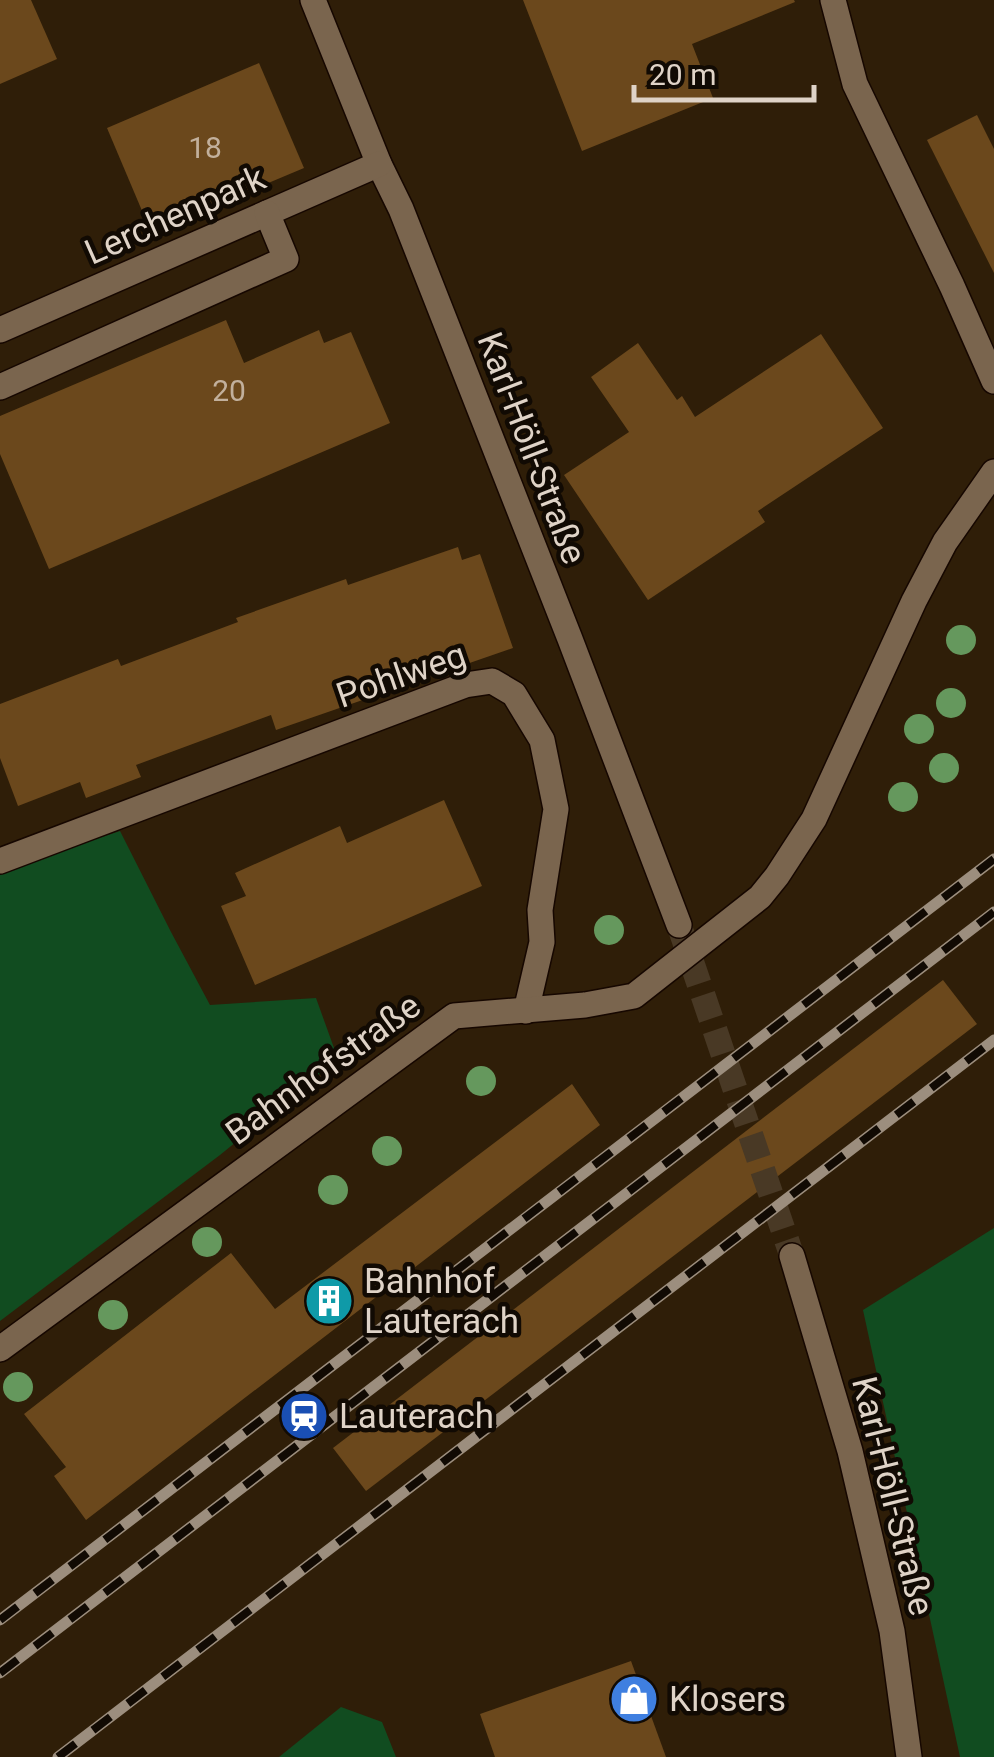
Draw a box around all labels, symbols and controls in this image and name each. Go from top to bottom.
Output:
scale bar [634,40,814,102]
text: 20 m [649,57,716,92]
house number: 18 [188,130,222,165]
street label: Lerchenpark [79,157,272,273]
street label: Karl-Höll-Straße [469,327,594,570]
house number: 20 [212,373,246,408]
street label: Pohlweg [331,634,471,717]
street label: Bahnhofstraße [218,985,428,1154]
place label: Bahnhof Lauterach [364,1261,519,1342]
building icon: Bahnhof Lauterach [303,1275,355,1327]
street label: Karl-Höll-Straße [843,1373,942,1620]
station icon: Lauterach [278,1390,330,1442]
place label: Lauterach [339,1396,494,1437]
shop icon: Klosers [608,1673,660,1725]
place label: Klosers [669,1679,786,1720]

